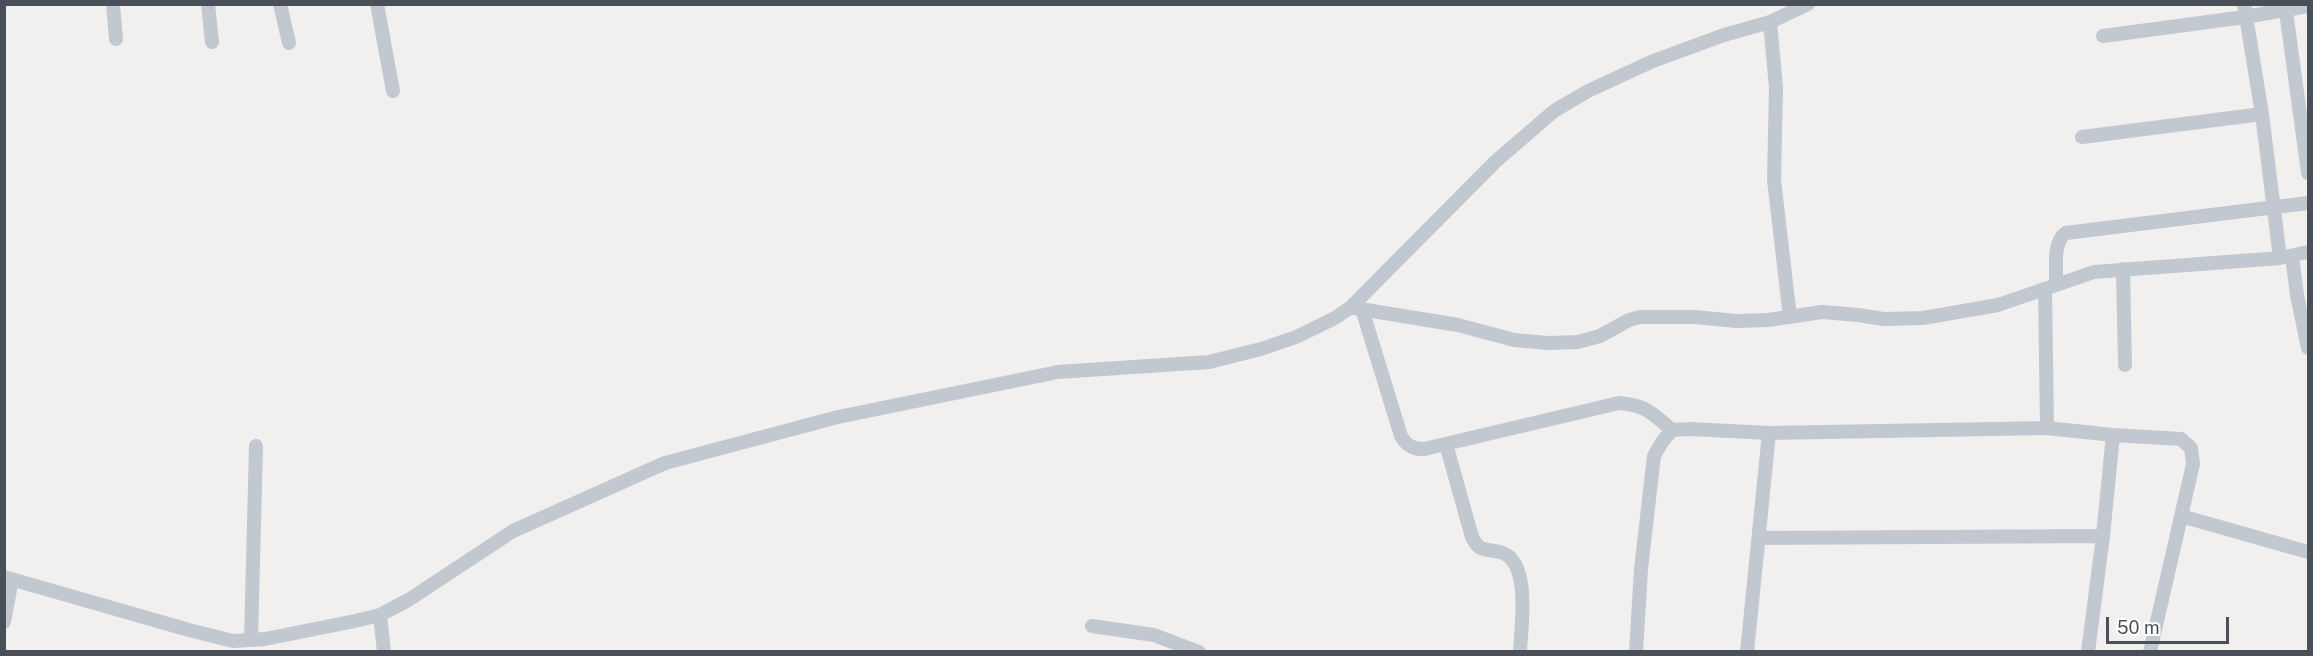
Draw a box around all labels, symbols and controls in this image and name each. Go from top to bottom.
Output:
scale bar [2109,605,2232,643]
text: 50 m [2117,617,2160,638]

